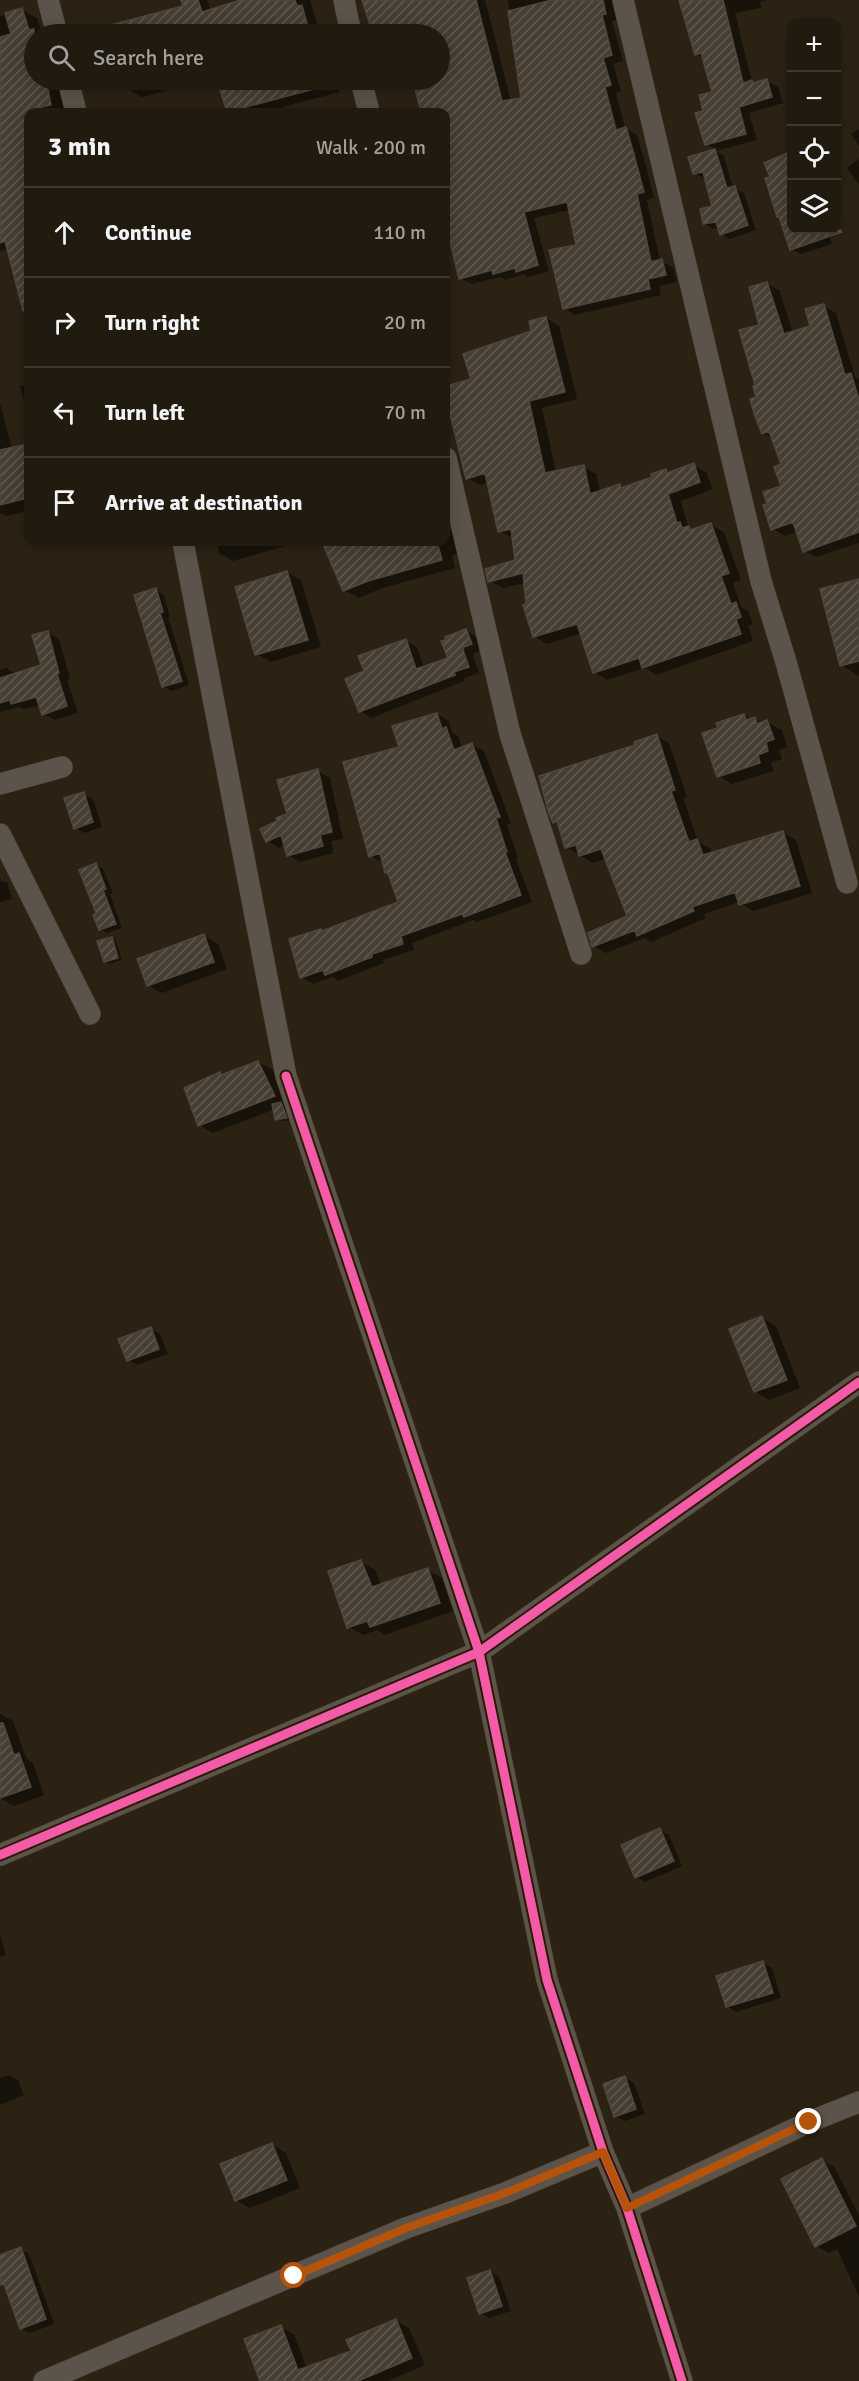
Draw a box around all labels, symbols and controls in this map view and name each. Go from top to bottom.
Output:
map controls [787,18,841,234]
button: + [787,18,841,72]
search box [24,24,450,90]
icon: search [45,41,78,74]
text: Search here [93,44,204,71]
button: − [787,72,841,126]
button: locate [787,126,841,180]
text: 3 min [48,131,111,163]
text: Walk · 200 m [316,135,426,160]
button: layers [787,180,841,234]
icon: ahead [48,216,81,249]
text: Continue [105,219,192,246]
text: 110 m [373,220,426,245]
icon: right [48,306,81,339]
text: Turn right [105,309,200,336]
text: 20 m [384,310,426,335]
icon: left [48,396,81,429]
text: Turn left [105,399,185,426]
text: 70 m [384,400,426,425]
icon: arrive [48,486,81,519]
text: Arrive at destination [105,489,302,516]
route end [795,2108,821,2134]
route start [280,2262,306,2288]

